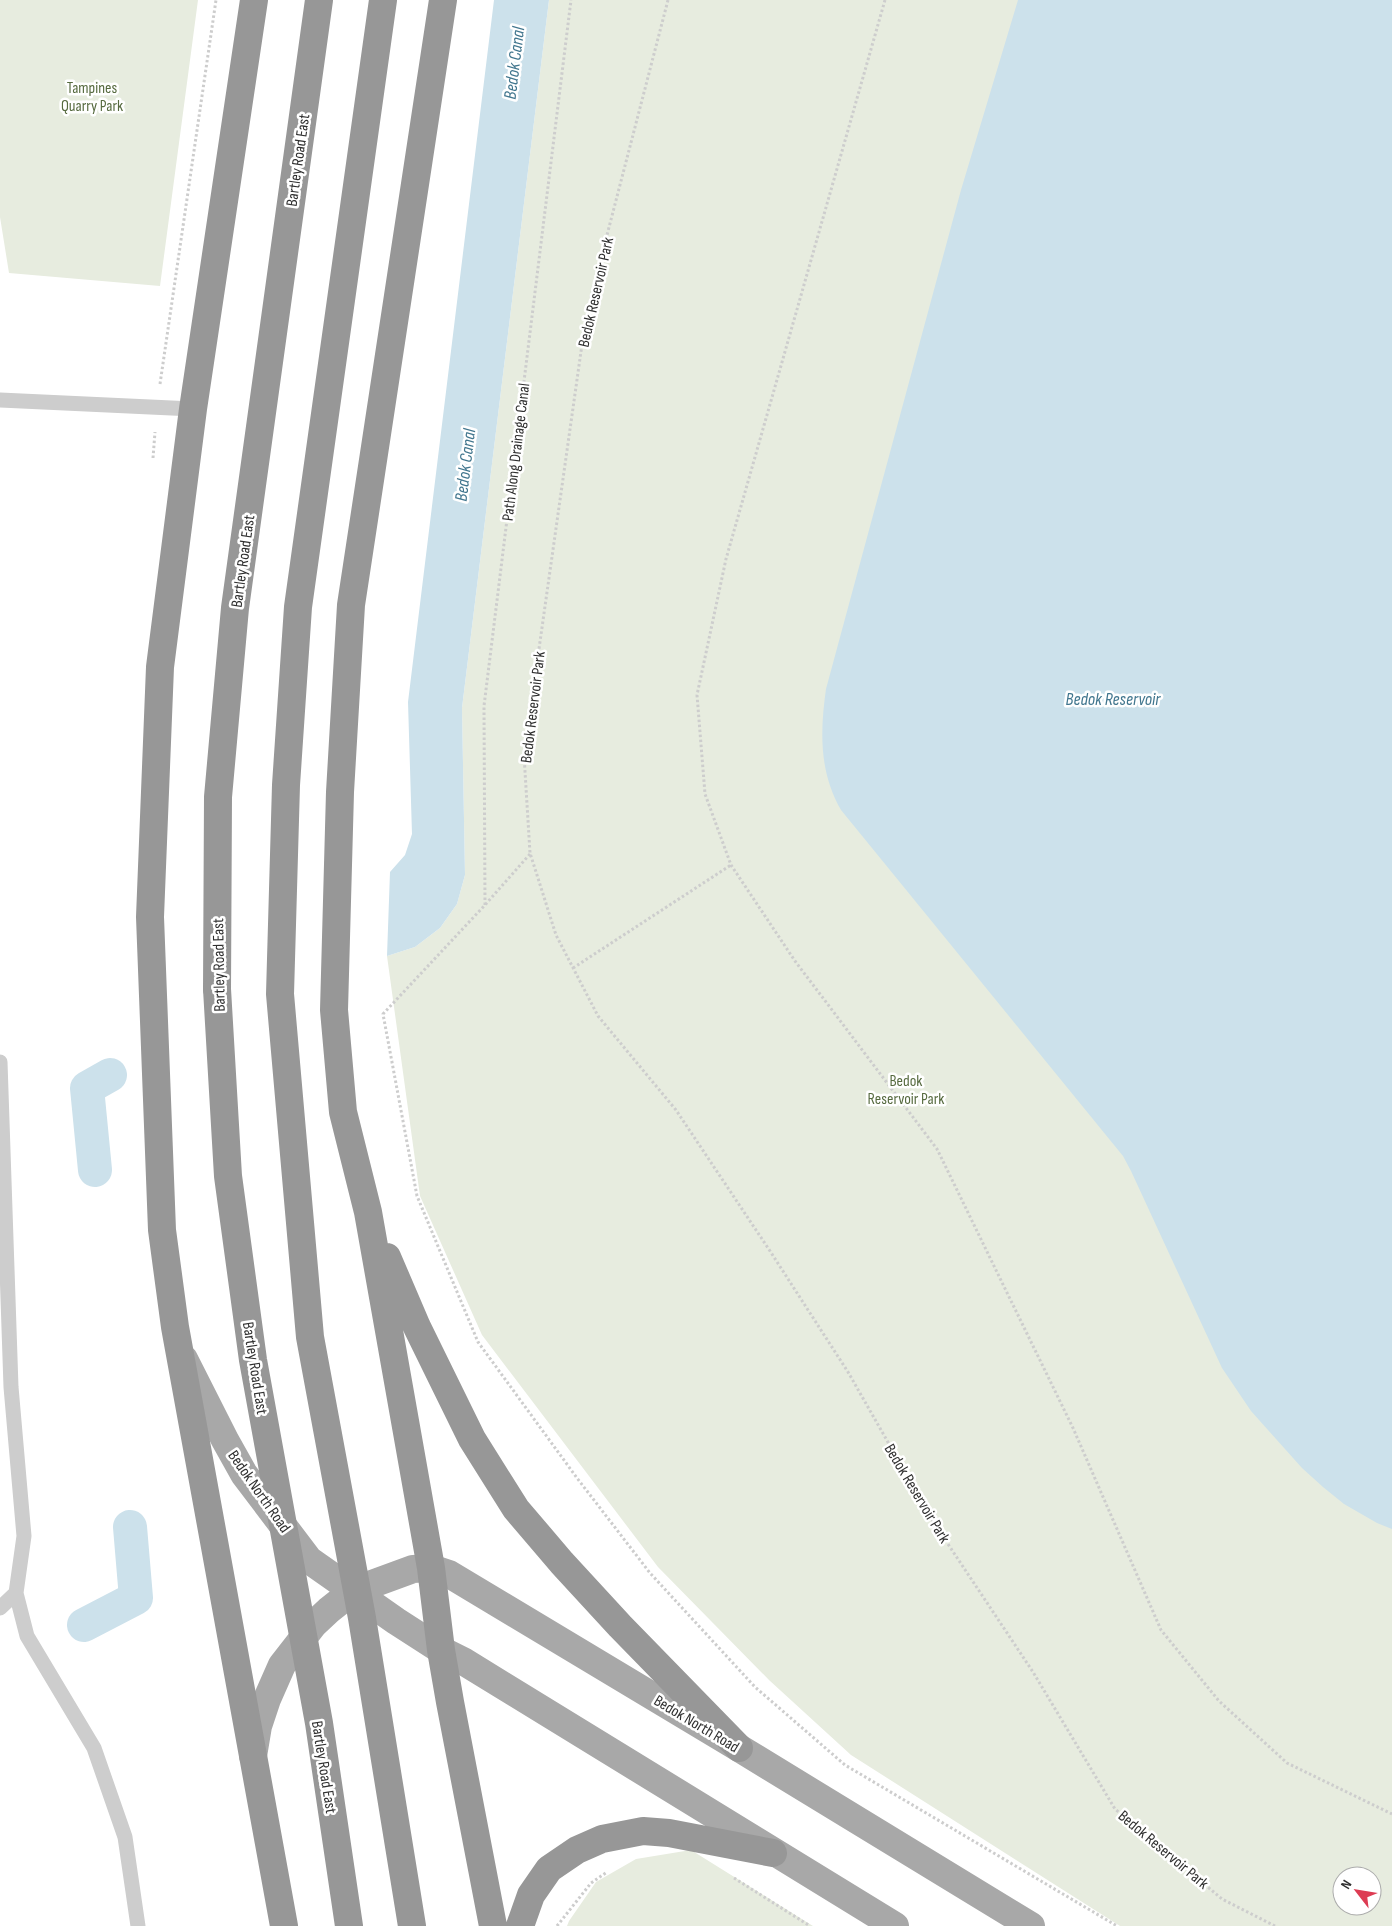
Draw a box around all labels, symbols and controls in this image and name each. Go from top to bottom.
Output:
water label: Bedok Canal [500,25,529,101]
park label: Tampines Quarry Park [61,79,123,116]
street label: Bartley Road East [283,113,314,208]
street label: Bedok Reservoir Park [575,235,618,349]
street label: Path Along Drainage Canal [499,382,534,522]
water label: Bedok Canal [451,427,480,503]
street label: Bartley Road East [228,514,259,609]
street label: Bedok Reservoir Park [517,650,550,764]
water label: Bedok Reservoir [1066,689,1161,710]
street label: Bartley Road East [209,918,230,1012]
park label: Bedok Reservoir Park [868,1072,944,1109]
street label: Bartley Road East [238,1321,271,1416]
street label: Bedok Reservoir Park [880,1441,954,1547]
street label: Bedok North Road [223,1447,294,1537]
street label: Bedok North Road [650,1691,742,1757]
street label: Bartley Road East [307,1720,340,1815]
street label: Bedok Reservoir Park [1114,1807,1212,1894]
north arrow [1332,1866,1382,1916]
text: N [1337,1877,1355,1892]

